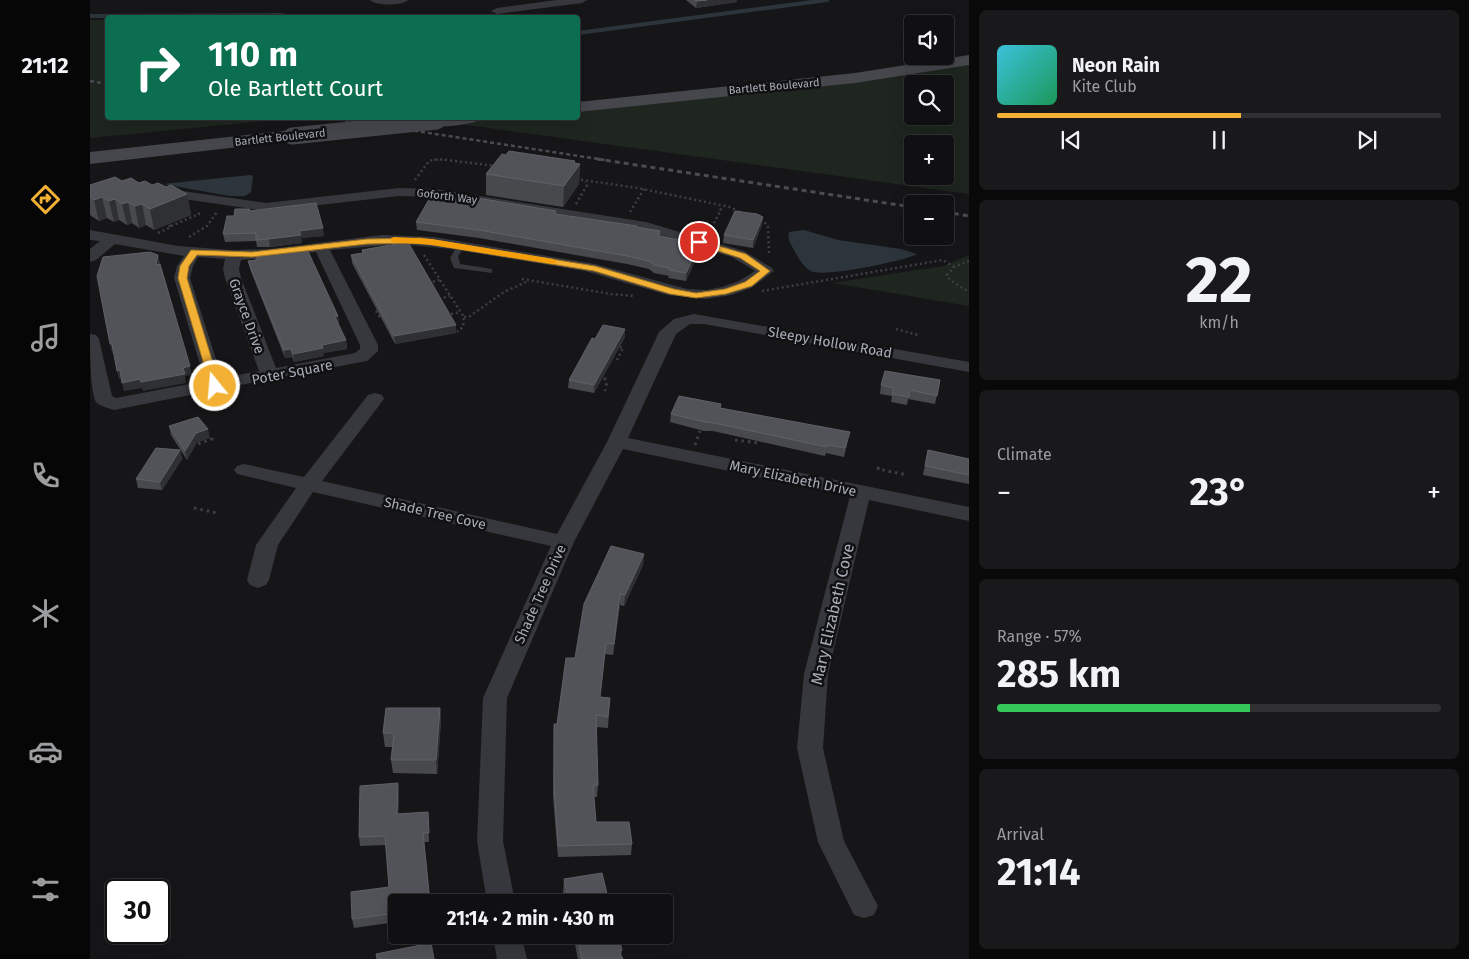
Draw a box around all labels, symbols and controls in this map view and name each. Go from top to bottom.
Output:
map controls [904,15,954,245]
button: sound [904,15,954,65]
text: 110 m [208,33,298,75]
icon: right [125,35,190,100]
text: 21:12 [21,52,69,79]
text: Neon Rain [1072,54,1160,77]
text: Ole Bartlett Court [208,75,383,102]
button: search [904,75,954,125]
street label: Bartlett Boulevard [728,76,820,97]
text: Kite Club [1072,77,1137,96]
street label: Bartlett Boulevard [234,126,326,149]
icon: previous [1057,126,1085,154]
icon: pause [1205,126,1233,154]
icon: next [1353,126,1381,154]
button: + [904,135,954,185]
icon: directions [28,182,63,217]
street label: Goforth Way [416,186,479,207]
button: − [904,195,954,245]
pin [678,221,720,263]
icon: arrive [685,228,713,256]
text: 22 [1185,241,1253,319]
street label: Grayce Drive [225,276,268,356]
text: km/h [1199,313,1239,332]
icon: music [28,320,63,355]
street label: Sleepy Hollow Road [766,323,893,362]
street label: Poter Square [250,356,334,389]
position arrow [188,359,240,411]
text: Climate [997,445,1052,464]
street label: Mary Elizabeth Drive [728,457,858,500]
icon: phone [28,458,63,493]
text: 23° [1190,469,1249,515]
text: − [997,476,1011,509]
text: + [1427,476,1441,509]
street label: Shade Tree Cove [382,493,488,533]
street label: Shade Tree Drive [511,542,570,646]
street label: Mary Elizabeth Cove [807,542,858,687]
icon: climate [28,596,63,631]
text: Range · 57% [997,627,1082,646]
text: 285 km [997,651,1121,697]
icon: car [28,734,63,769]
text: Arrival [997,825,1044,844]
text: 21:14 [997,849,1080,895]
icon: filters [28,872,63,907]
speed limit sign: 30 [105,879,170,944]
text: 21:14 · 2 min · 430 m [447,907,614,930]

